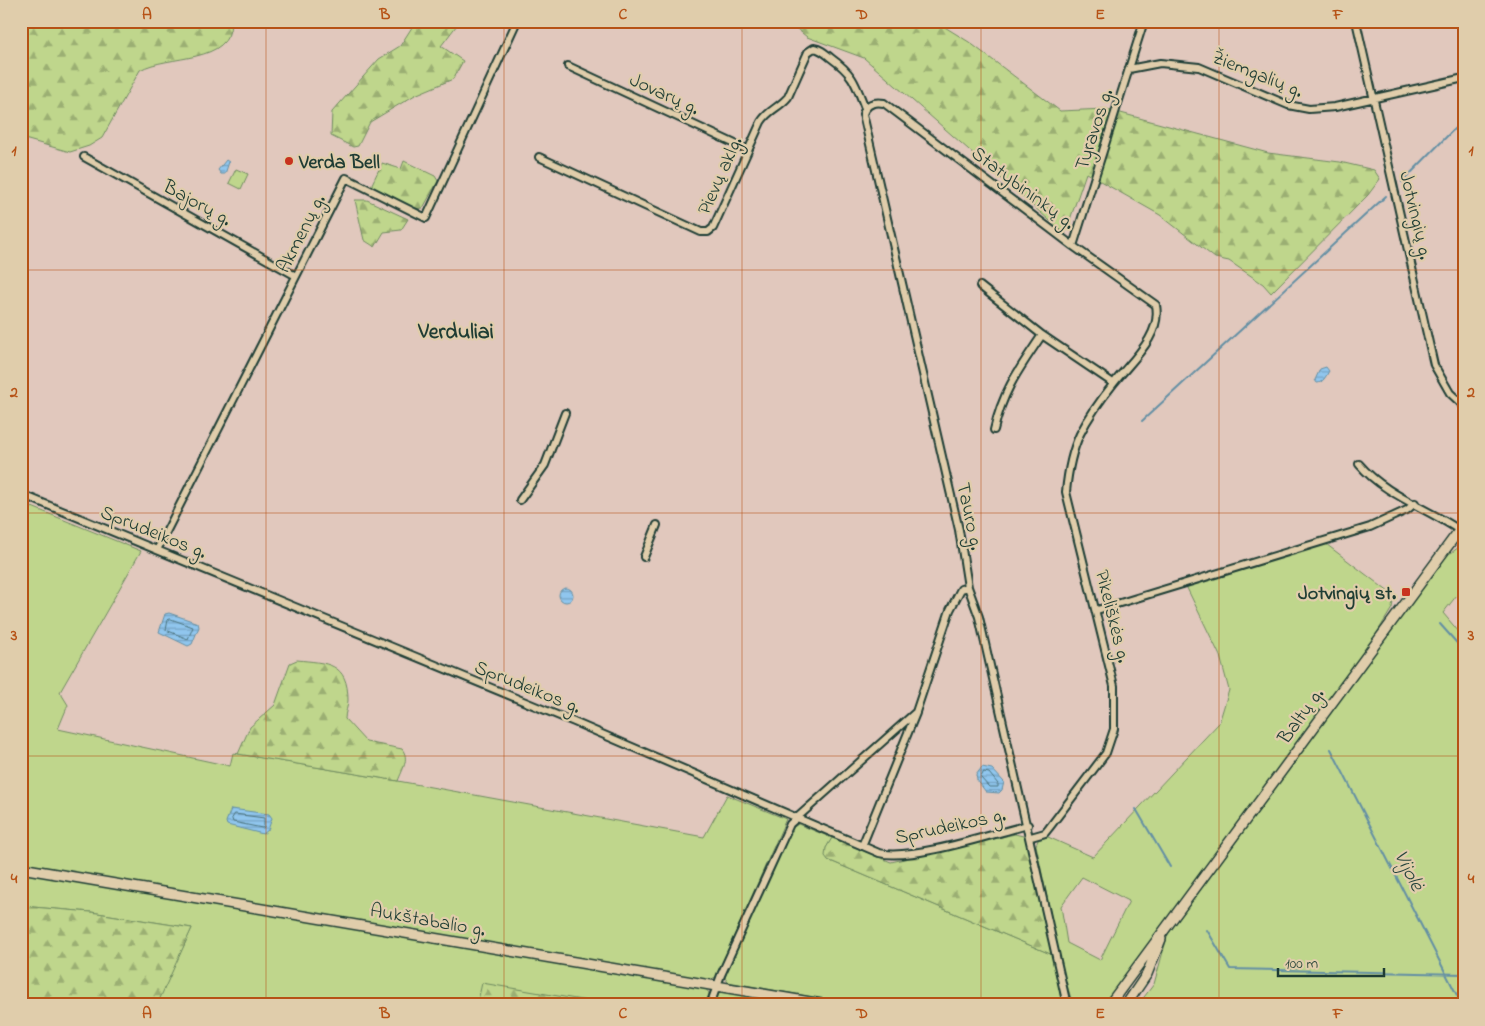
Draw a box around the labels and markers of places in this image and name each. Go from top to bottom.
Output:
place label: Verda Bell [298,149,380,178]
marker: Verda Bell [283,155,295,167]
place label: Jotvingių st. [1298,580,1396,610]
marker: Jotvingių st. [1400,586,1412,598]

